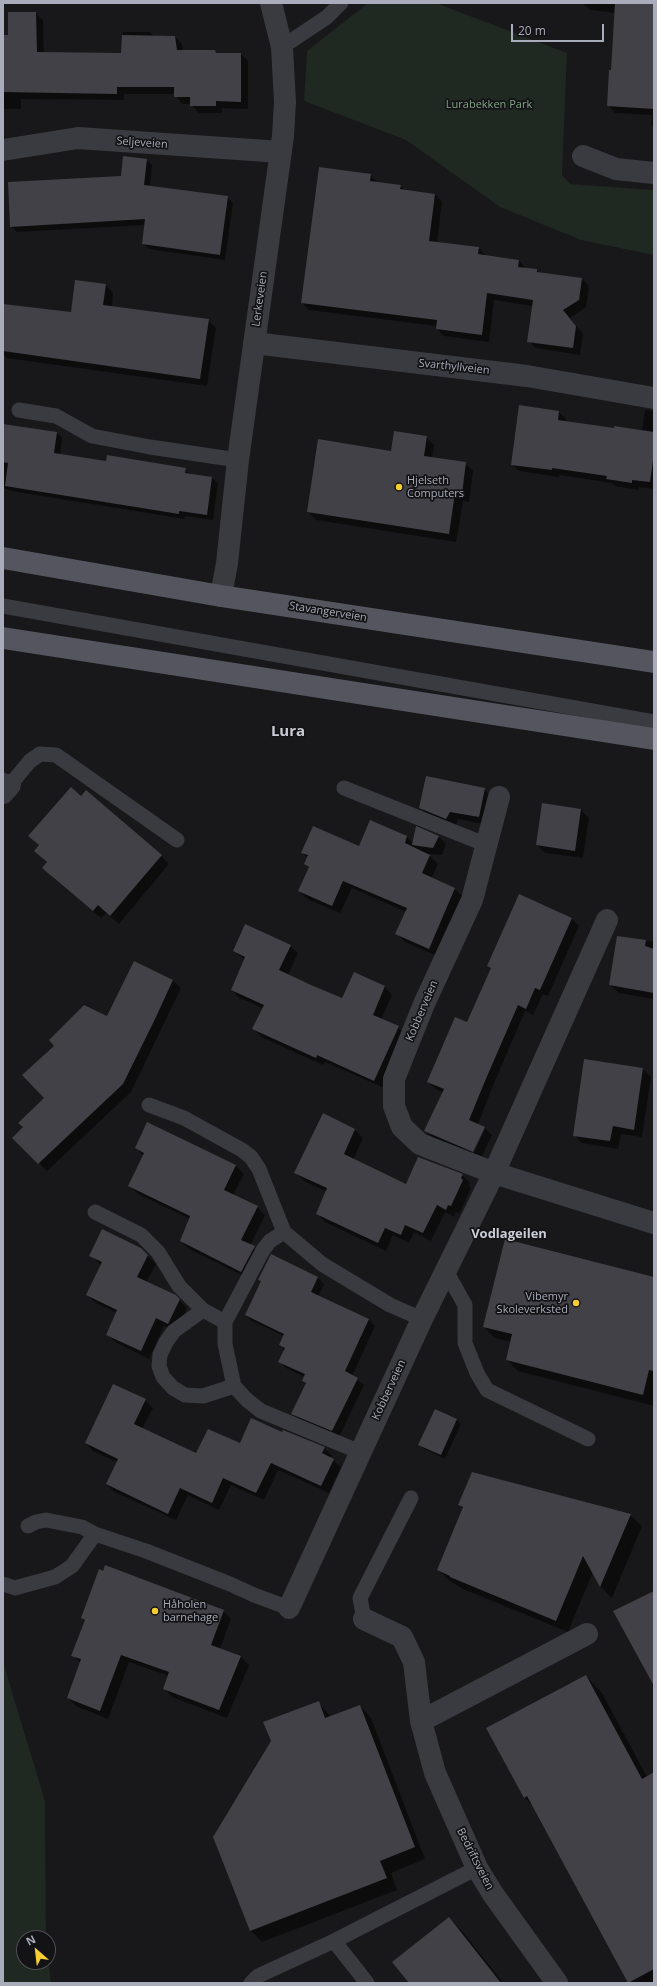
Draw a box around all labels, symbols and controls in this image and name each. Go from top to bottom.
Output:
scale bar [513,16,606,42]
text: 20 m [518,22,546,39]
park label: Lurabekken Park [446,98,532,112]
street label: Seljeveien [116,135,168,151]
street label: Lerkeveien [250,270,270,328]
street label: Svarthyllveien [418,357,490,377]
place label: Hjelseth Computers [407,474,464,500]
marker: Hjelseth Computers [394,482,404,492]
street label: Stavangerveien [288,599,368,625]
district label: Lura [271,723,305,741]
street label: Kobberveien [403,979,441,1043]
district label: Vodlageilen [471,1226,547,1242]
place label: Vibemyr Skoleverksted [497,1290,568,1316]
marker: Vibemyr Skoleverksted [571,1298,581,1308]
street label: Kobberveien [369,1358,409,1422]
place label: Håholen barnehage [163,1598,218,1624]
marker: Håholen barnehage [150,1606,160,1616]
street label: Bedriftsveien [454,1826,496,1892]
north arrow [16,1930,56,1970]
text: N [23,1931,38,1949]

